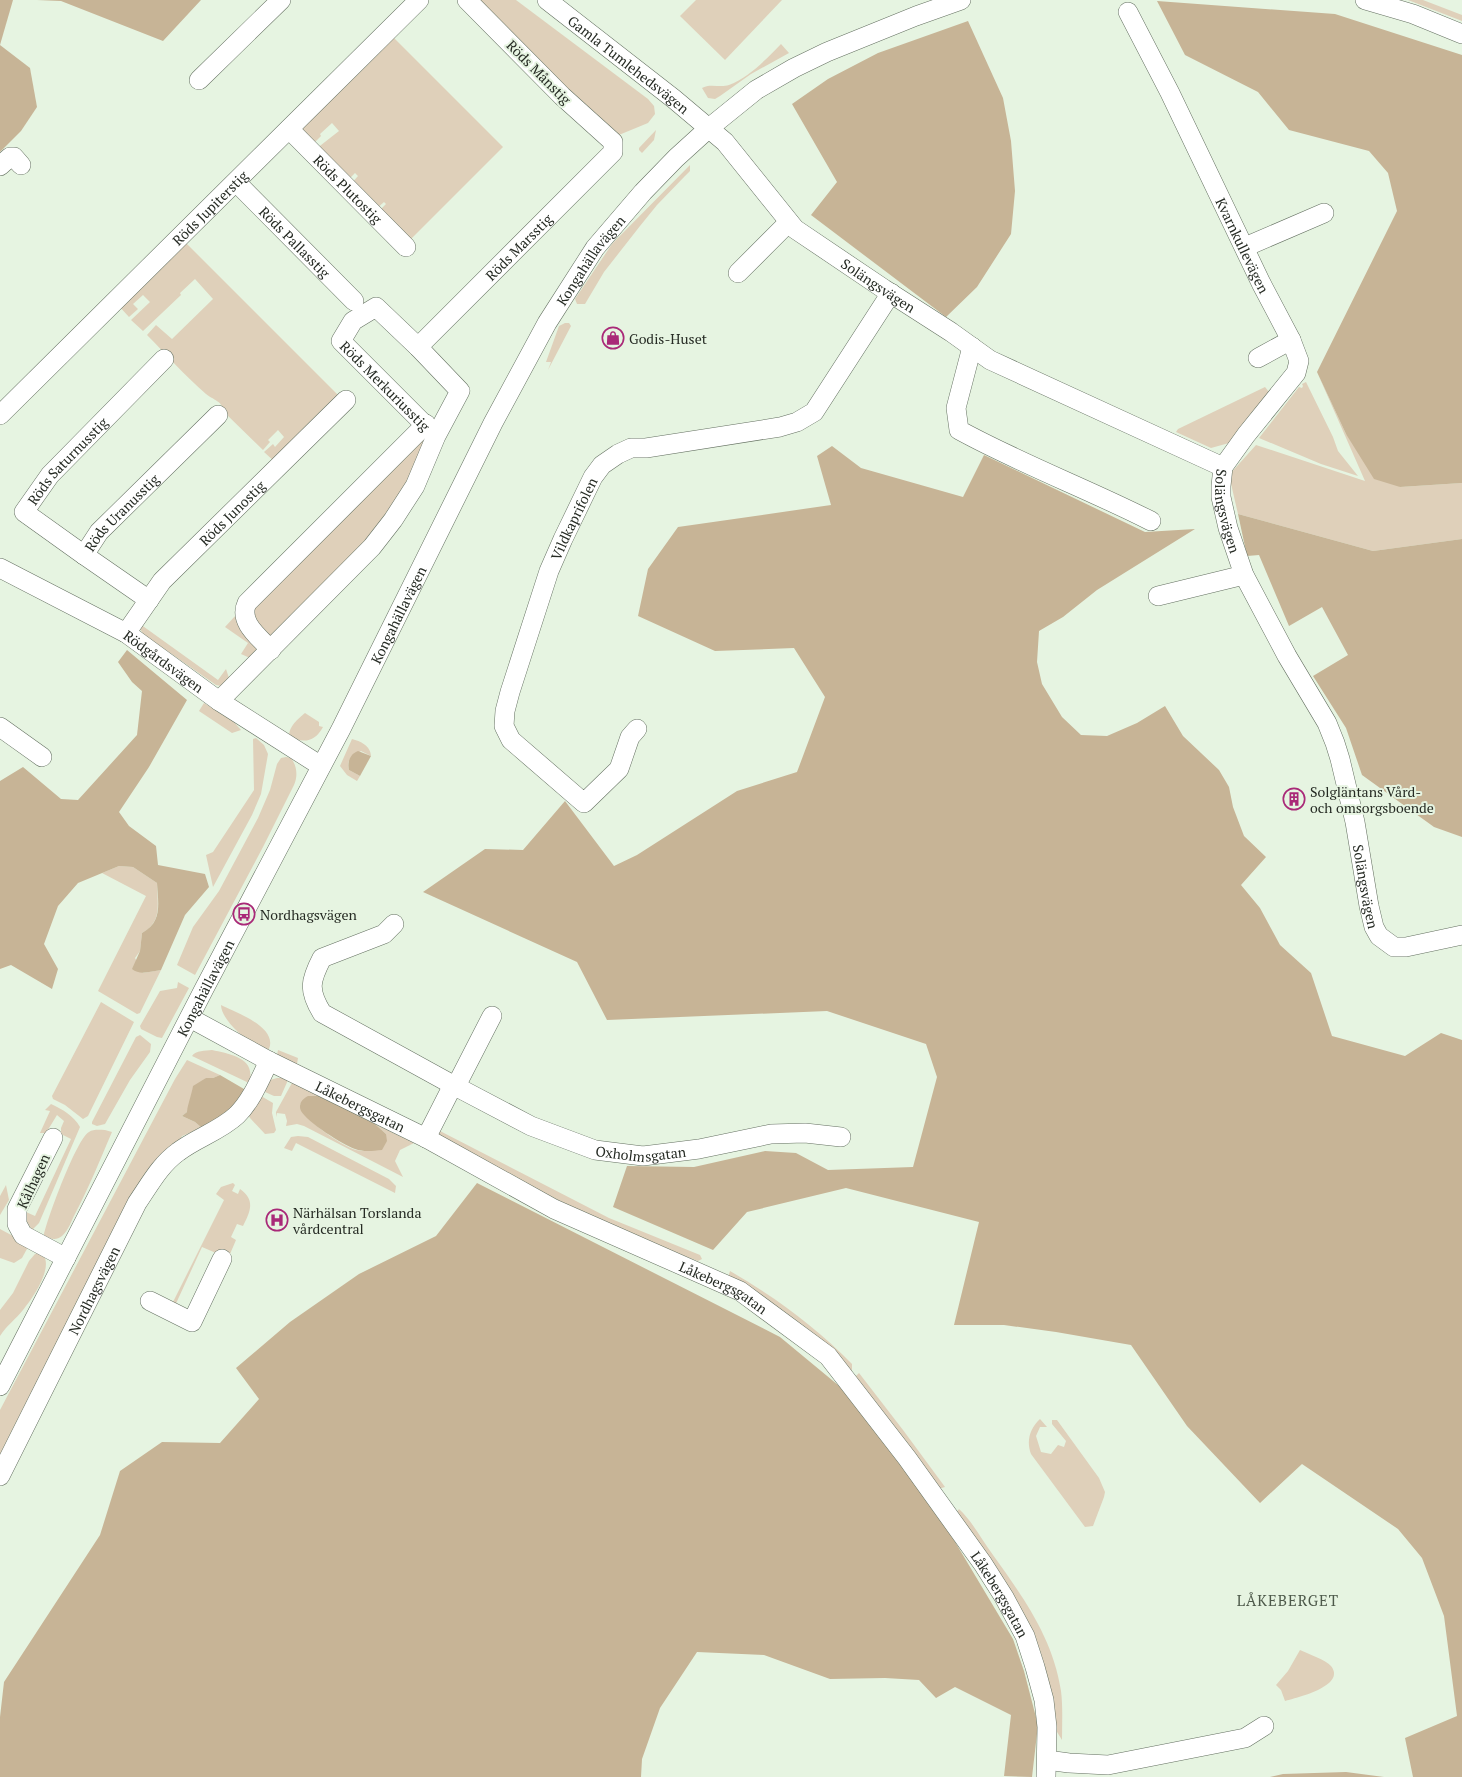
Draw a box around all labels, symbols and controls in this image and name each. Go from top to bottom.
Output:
street label: Gamla Tumlehedsvägen [564,11,694,118]
street label: Röds Månstig [503,36,576,109]
street label: Röds Plutostig [310,150,387,228]
street label: Röds Jupiterstig [168,165,252,249]
street label: Kvarnkullevägen [1212,194,1274,297]
street label: Röds Pallasstig [255,202,335,282]
street label: Röds Marsstig [481,209,556,284]
street label: Kongahällavägen [551,210,629,309]
street label: Solängsvägen [838,254,920,317]
shop icon: Godis-Huset [601,326,625,350]
place label: Godis-Huset [629,329,708,348]
street label: Röds Merkuriusstig [336,336,435,435]
street label: Röds Saturnusstig [23,412,112,508]
street label: Solängsvägen [1211,468,1245,556]
street label: Röds Uranusstig [80,469,163,555]
street label: Vildkaprifolen [546,473,601,563]
street label: Röds Junostig [195,475,269,549]
street label: Kongahällavägen [366,562,430,667]
street label: Rödgårdsvägen [120,625,209,697]
place label: Solgläntans Vård- och omsorgsboende [1310,782,1434,817]
building icon: Solgläntans Vård- och omsorgsboende [1282,787,1306,811]
street label: Solängsvägen [1349,843,1384,931]
bus stop icon: Nordhagsvägen [232,902,256,926]
place label: Nordhagsvägen [260,905,357,924]
street label: Kongahällavägen [172,935,238,1039]
street label: Låkebergsgatan [313,1076,409,1136]
street label: Oxholmsgatan [594,1141,688,1166]
street label: Kålhagen [12,1150,54,1211]
place label: Närhälsan Torslanda vårdcentral [292,1203,421,1238]
hospital icon: Närhälsan Torslanda vårdcentral [265,1208,289,1232]
street label: Nordhagsvägen [63,1242,124,1338]
street label: Låkebergsgatan [677,1256,772,1318]
street label: Låkebergsgatan [967,1547,1034,1641]
district label: LÅKEBERGET [1237,1590,1339,1610]

